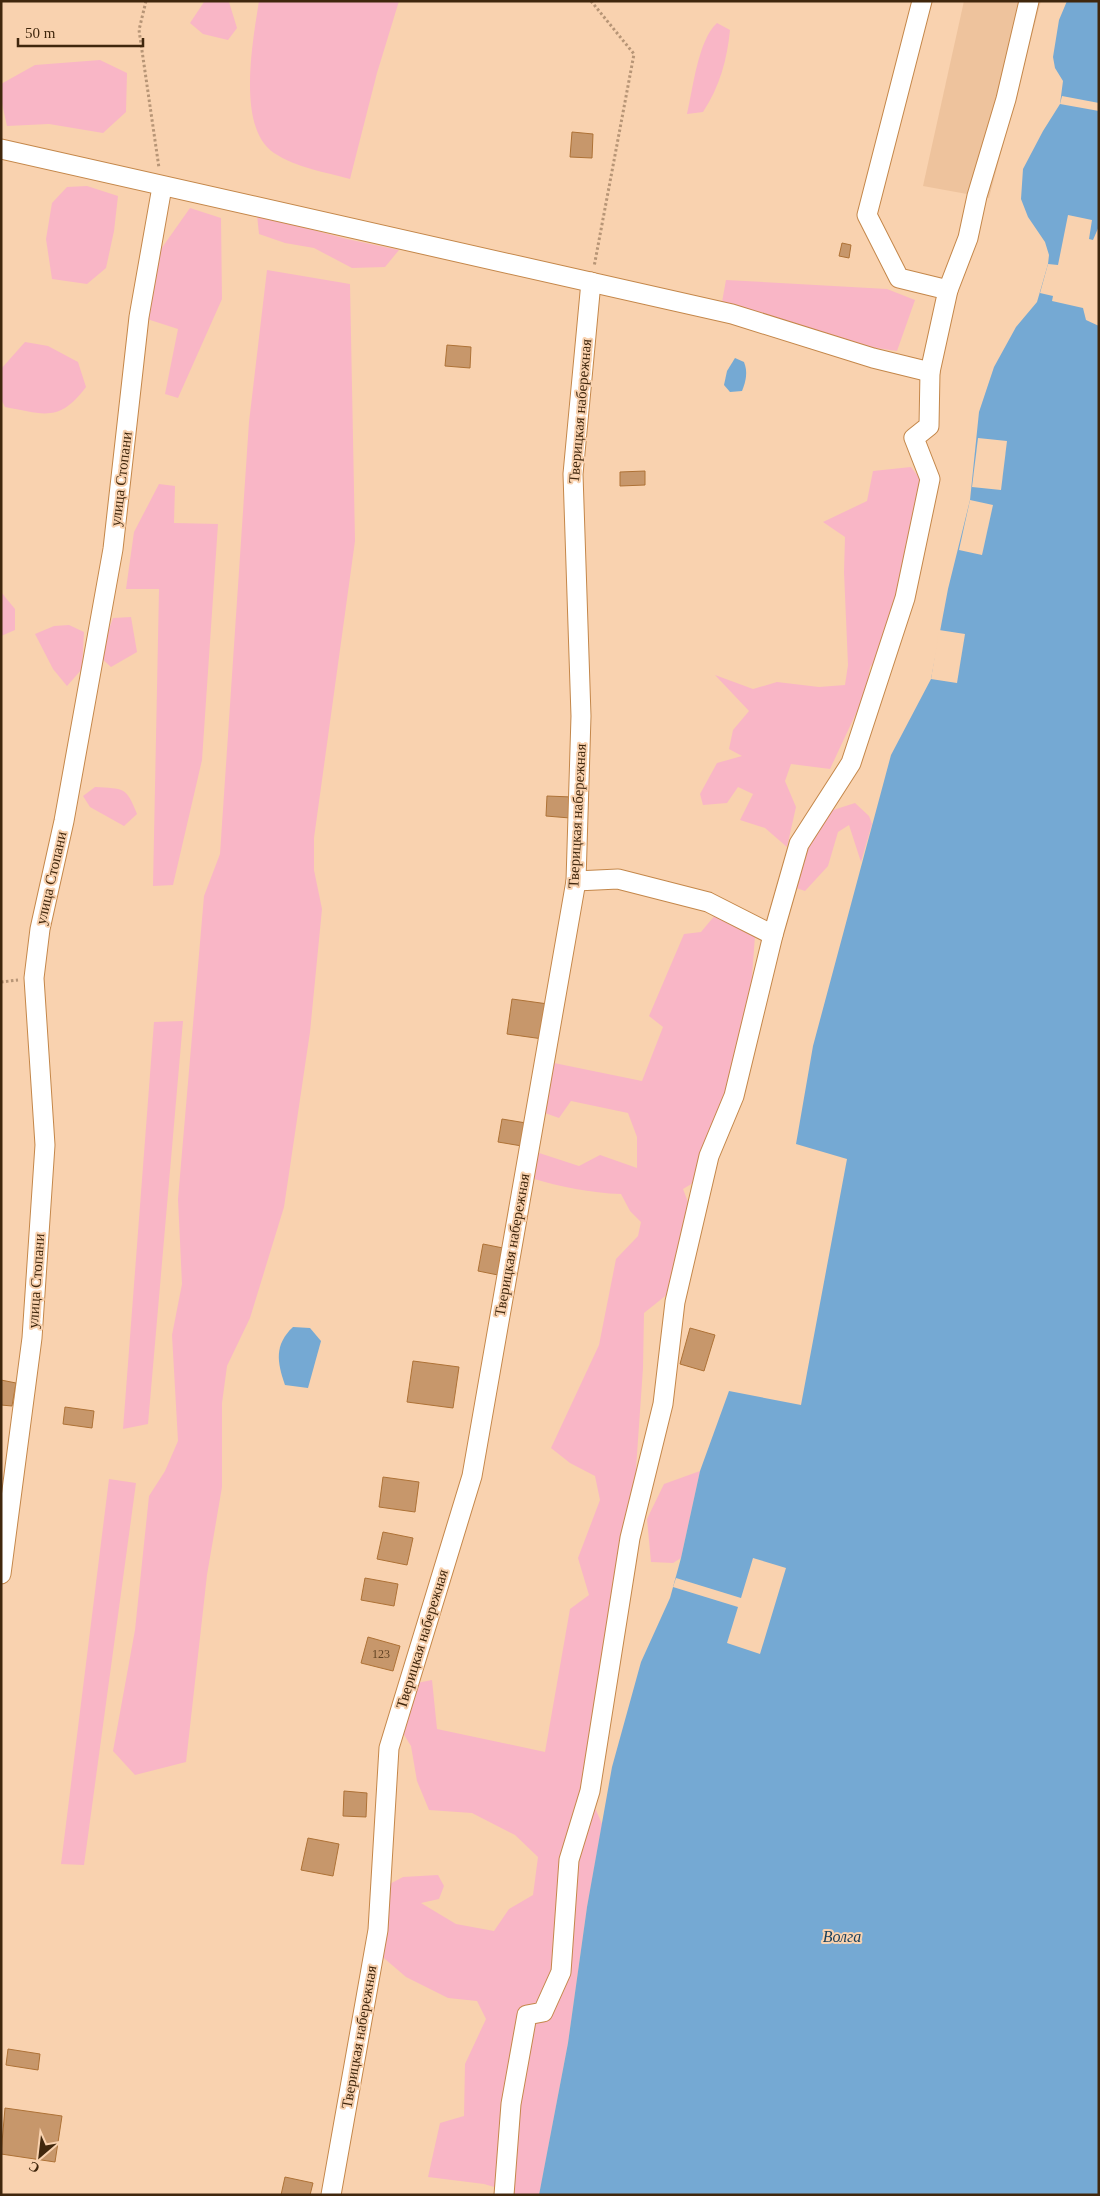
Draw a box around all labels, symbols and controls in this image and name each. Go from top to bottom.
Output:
scale bar [18,15,142,47]
text: 50 m [25,25,56,41]
street label: Тверицкая набережная [566,338,594,484]
street label: улица Стопани [107,431,135,527]
street label: Тверицкая набережная [565,743,589,889]
street label: улица Стопани [32,830,70,926]
street label: Тверицкая набережная [492,1172,532,1318]
street label: улица Стопани [25,1233,47,1329]
street label: Тверицкая набережная [393,1567,451,1711]
house number: 123 [372,1647,390,1661]
water label: Волга [823,1928,861,1945]
street label: Тверицкая набережная [339,1964,379,2110]
north arrow [15,2131,65,2181]
text: С [26,2158,42,2176]

